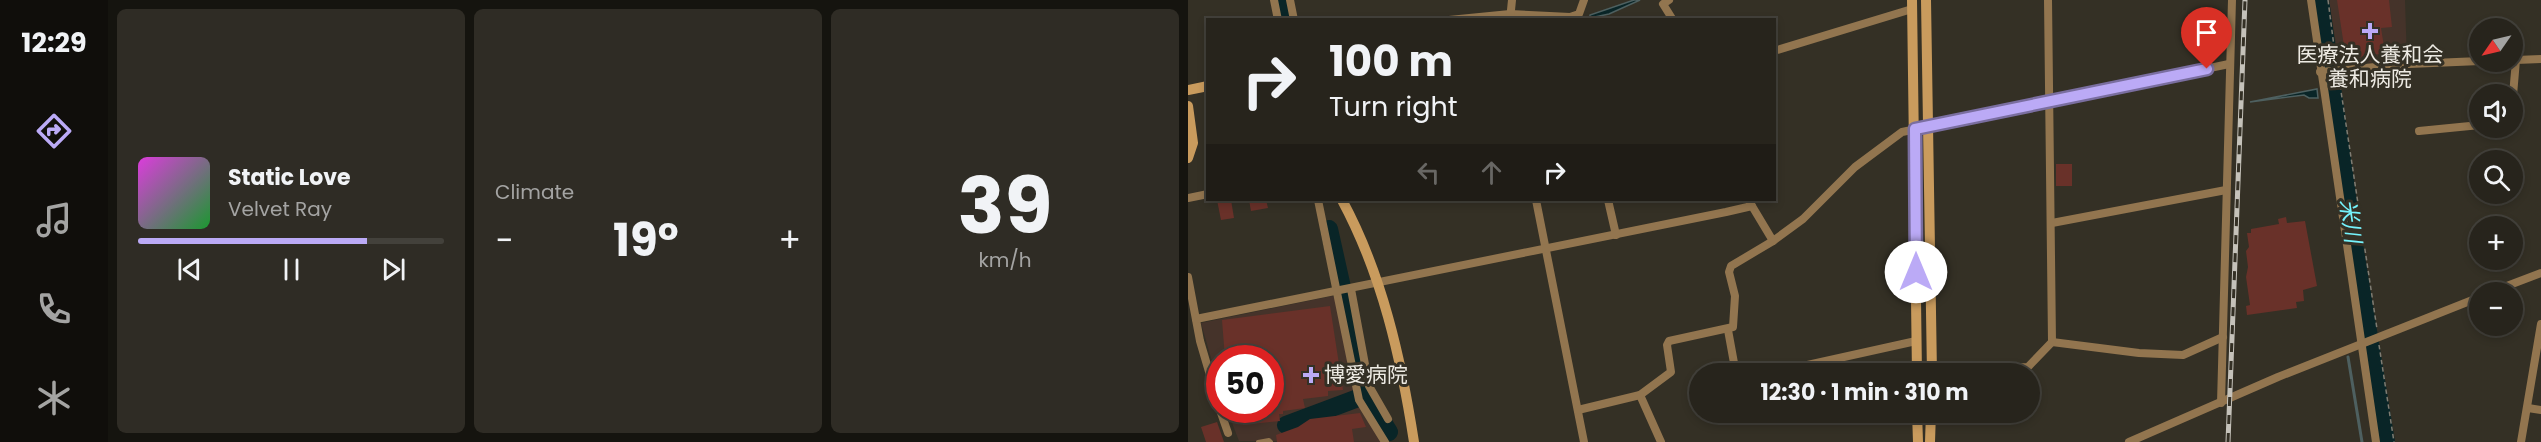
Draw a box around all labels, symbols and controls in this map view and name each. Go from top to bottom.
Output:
pin [2181,7,2232,69]
icon: arrive [2190,16,2223,49]
north arrow [2469,18,2523,72]
map controls [2469,18,2523,336]
marker: 医療法人養和会 養和病院 [2361,22,2379,40]
text: 12:29 [21,24,87,61]
text: 100 m [1329,32,1453,91]
place label: 医療法人養和会 養和病院 [2297,40,2444,93]
icon: right [1230,42,1308,120]
button: sound [2469,84,2523,138]
text: Turn right [1329,88,1458,125]
icon: directions [33,110,75,152]
button: search [2469,150,2523,204]
text: 39 [957,151,1053,260]
icon: left [1412,156,1445,189]
icon: ahead [1475,156,1508,189]
icon: right [1538,156,1571,189]
text: Static Love [228,162,351,193]
text: Climate [495,178,574,206]
text: Velvet Ray [228,195,332,223]
water label: 米川 [2332,197,2369,247]
icon: music [33,199,75,241]
text: 19° [613,209,679,272]
button: + [2469,216,2523,270]
text: − [495,217,513,264]
text: + [778,217,801,264]
position arrow [1884,240,1948,304]
text: km/h [978,246,1032,274]
icon: previous [173,253,206,286]
icon: pause [275,253,308,286]
icon: next [377,253,410,286]
button: − [2469,282,2523,336]
icon: phone [33,288,75,330]
speed limit sign: 50 [1206,345,1284,423]
place label: 博愛病院 [1324,360,1408,389]
marker: 博愛病院 [1302,366,1320,384]
icon: climate [33,377,75,419]
text: 12:30 · 1 min · 310 m [1761,377,1969,408]

